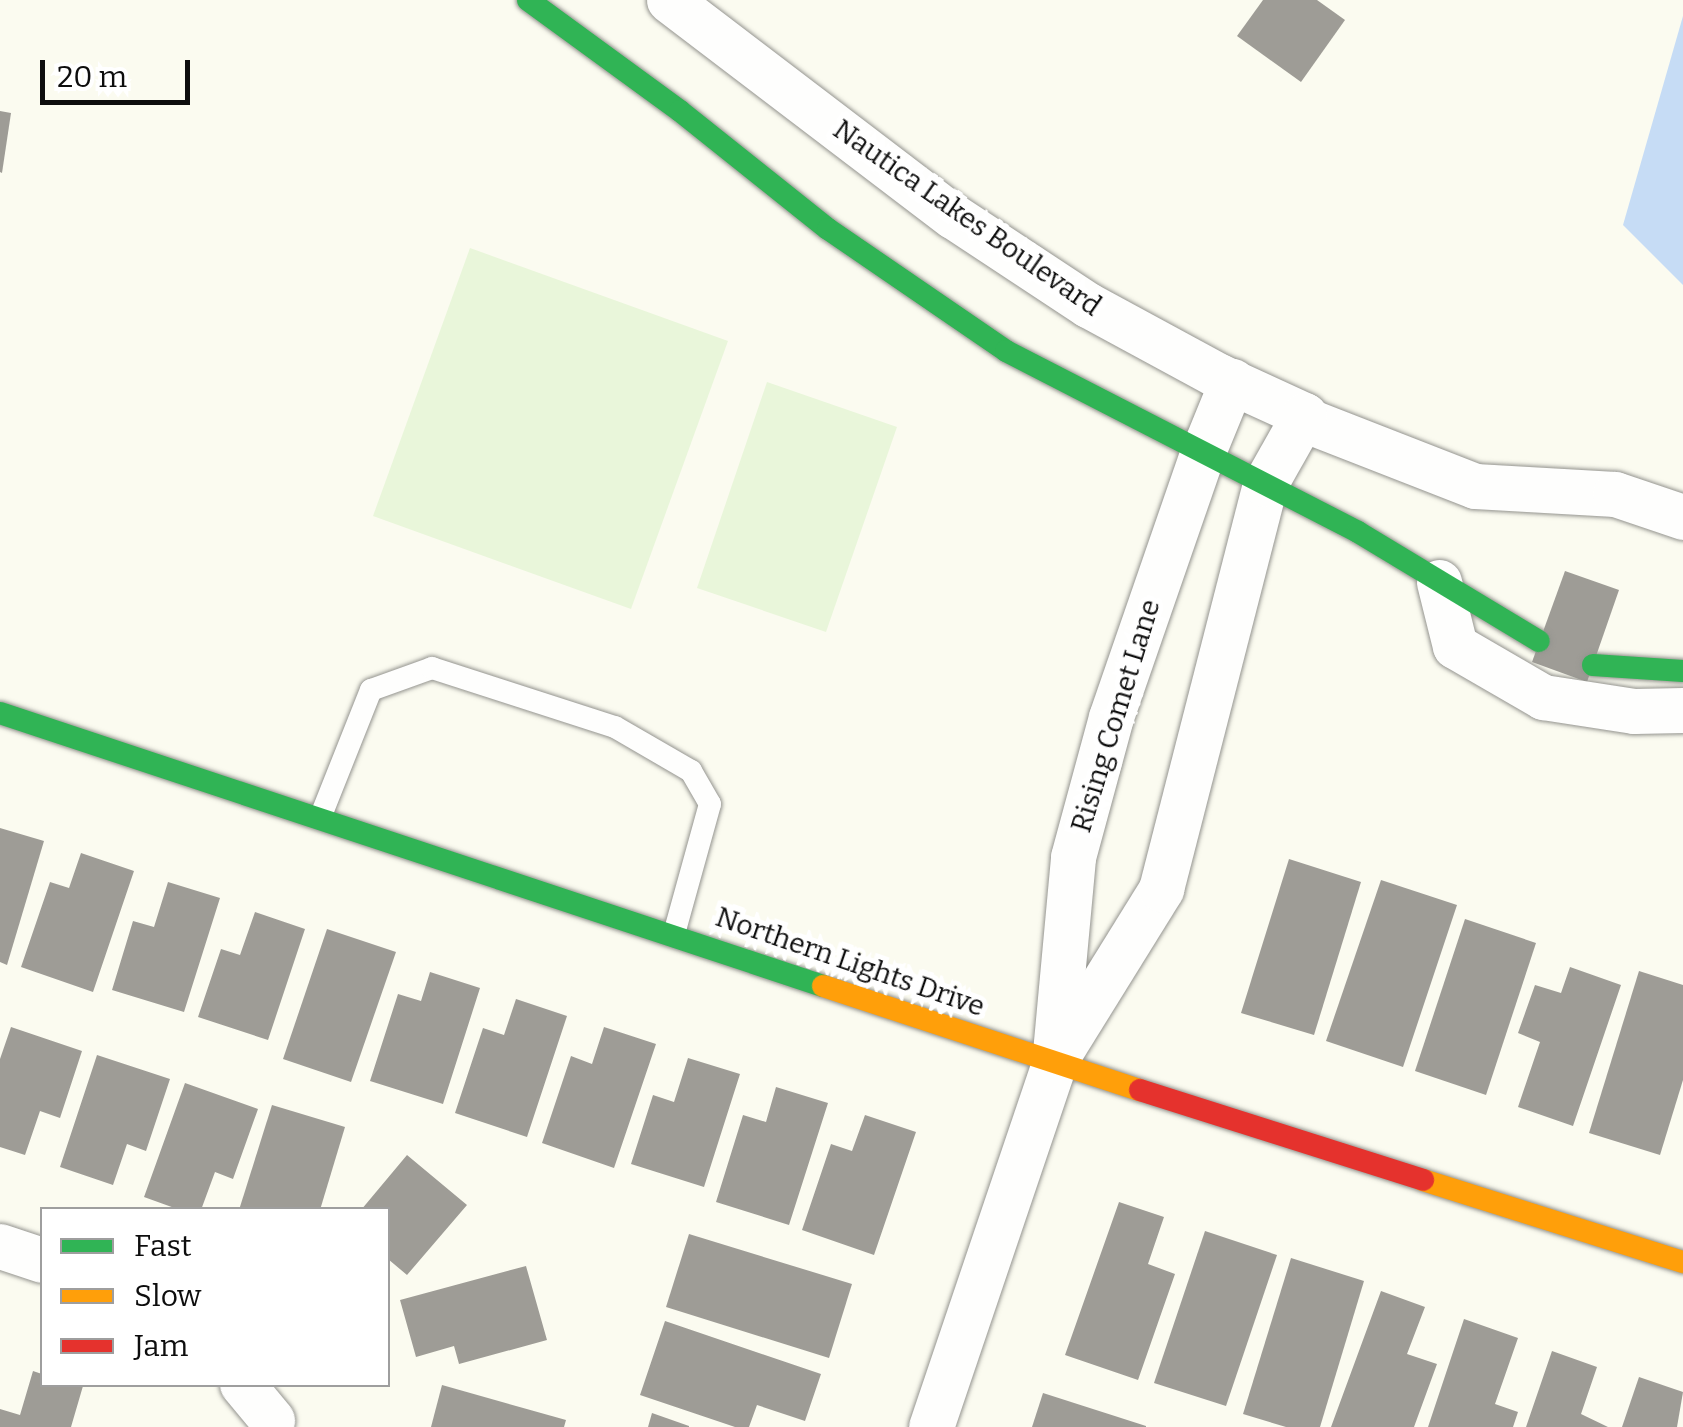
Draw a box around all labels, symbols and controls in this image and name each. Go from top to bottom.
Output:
scale bar [45,40,195,102]
text: 20 m [57,59,127,95]
street label: Nautica Lakes Boulevard [827,113,1107,323]
street label: Rising Comet Lane [1065,596,1167,836]
street label: Northern Lights Drive [711,900,989,1024]
legend [40,1207,390,1387]
text: Fast [134,1228,192,1264]
text: Slow [134,1278,201,1314]
text: Jam [134,1328,188,1364]

